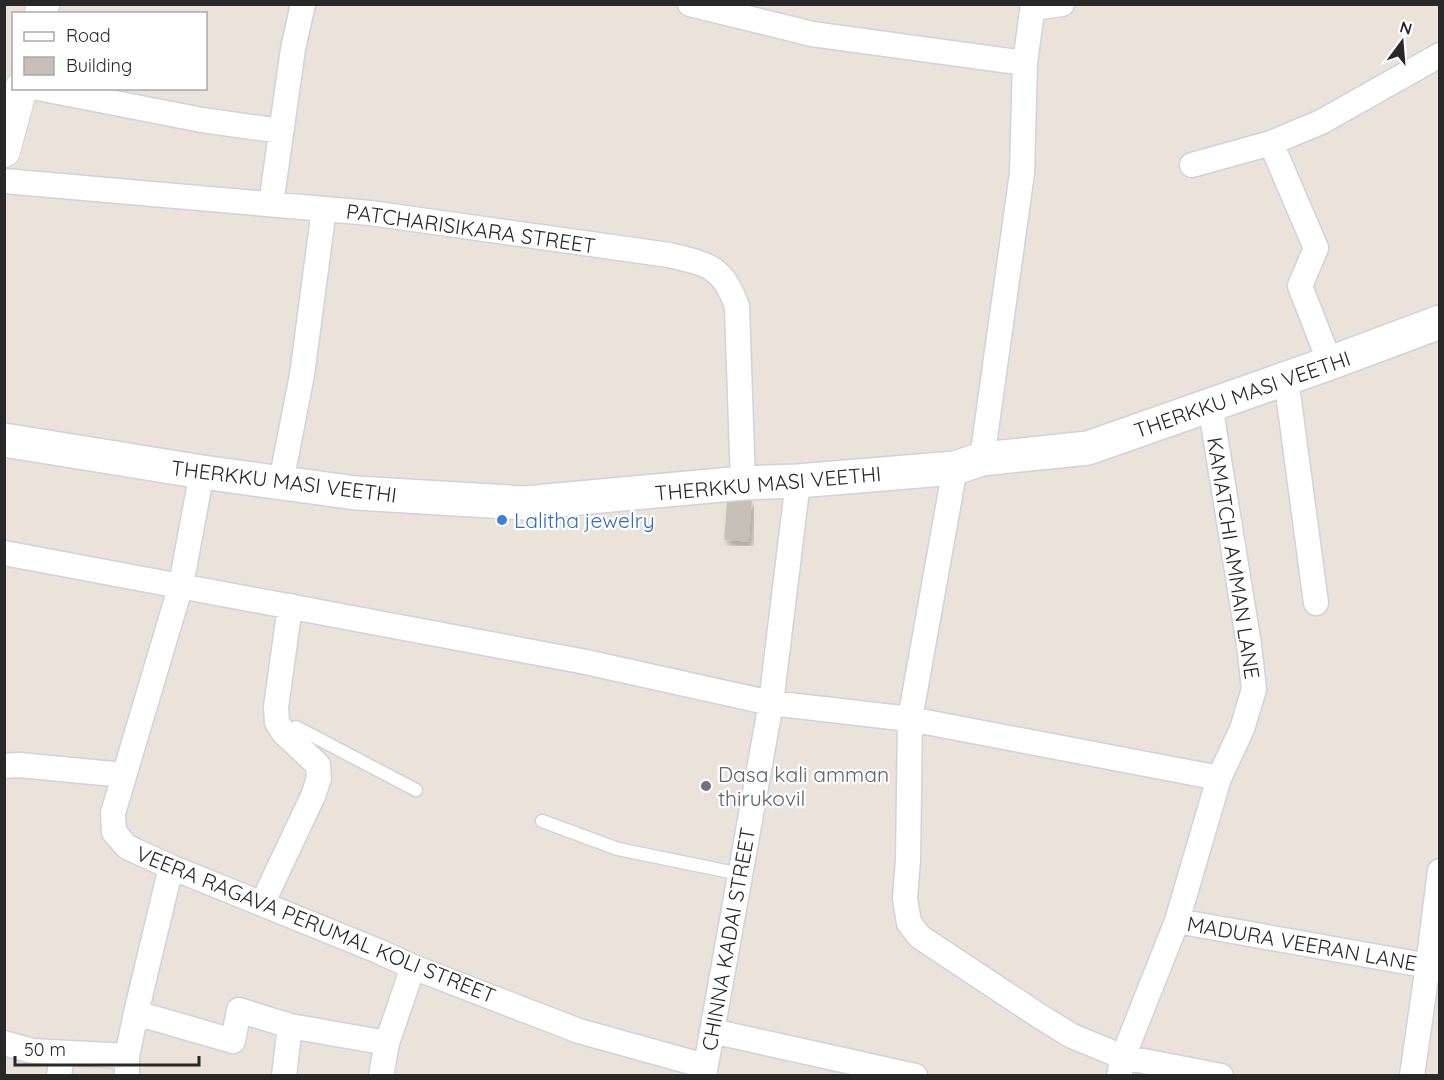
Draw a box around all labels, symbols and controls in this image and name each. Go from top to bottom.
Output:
legend [12,12,207,90]
north arrow [1372,12,1432,72]
text: N [1398,16,1415,39]
text: Road [66,24,111,47]
text: Building [66,54,132,77]
street label: PATCHARISIKARA STREET [345,198,597,258]
street label: THERKKU MASI VEETHI [1130,345,1354,443]
street label: KAMATCHI AMMAN LANE [1202,435,1266,681]
street label: THERKKU MASI VEETHI [170,454,398,508]
street label: THERKKU MASI VEETHI [654,460,882,506]
place label: Lalitha jewelry [514,507,655,533]
marker: Lalitha jewelry [495,513,509,527]
place label: Dasa kali amman thirukovil [718,761,889,811]
marker: Dasa kali amman thirukovil [699,779,713,793]
street label: CHINNA KADAI STREET [696,825,760,1053]
street label: VEERA RAGAVA PERUMAL KOLI STREET [132,840,500,1008]
street label: MADURA VEERAN LANE [1185,910,1419,976]
scale bar [15,1029,200,1067]
text: 50 m [24,1038,66,1061]

